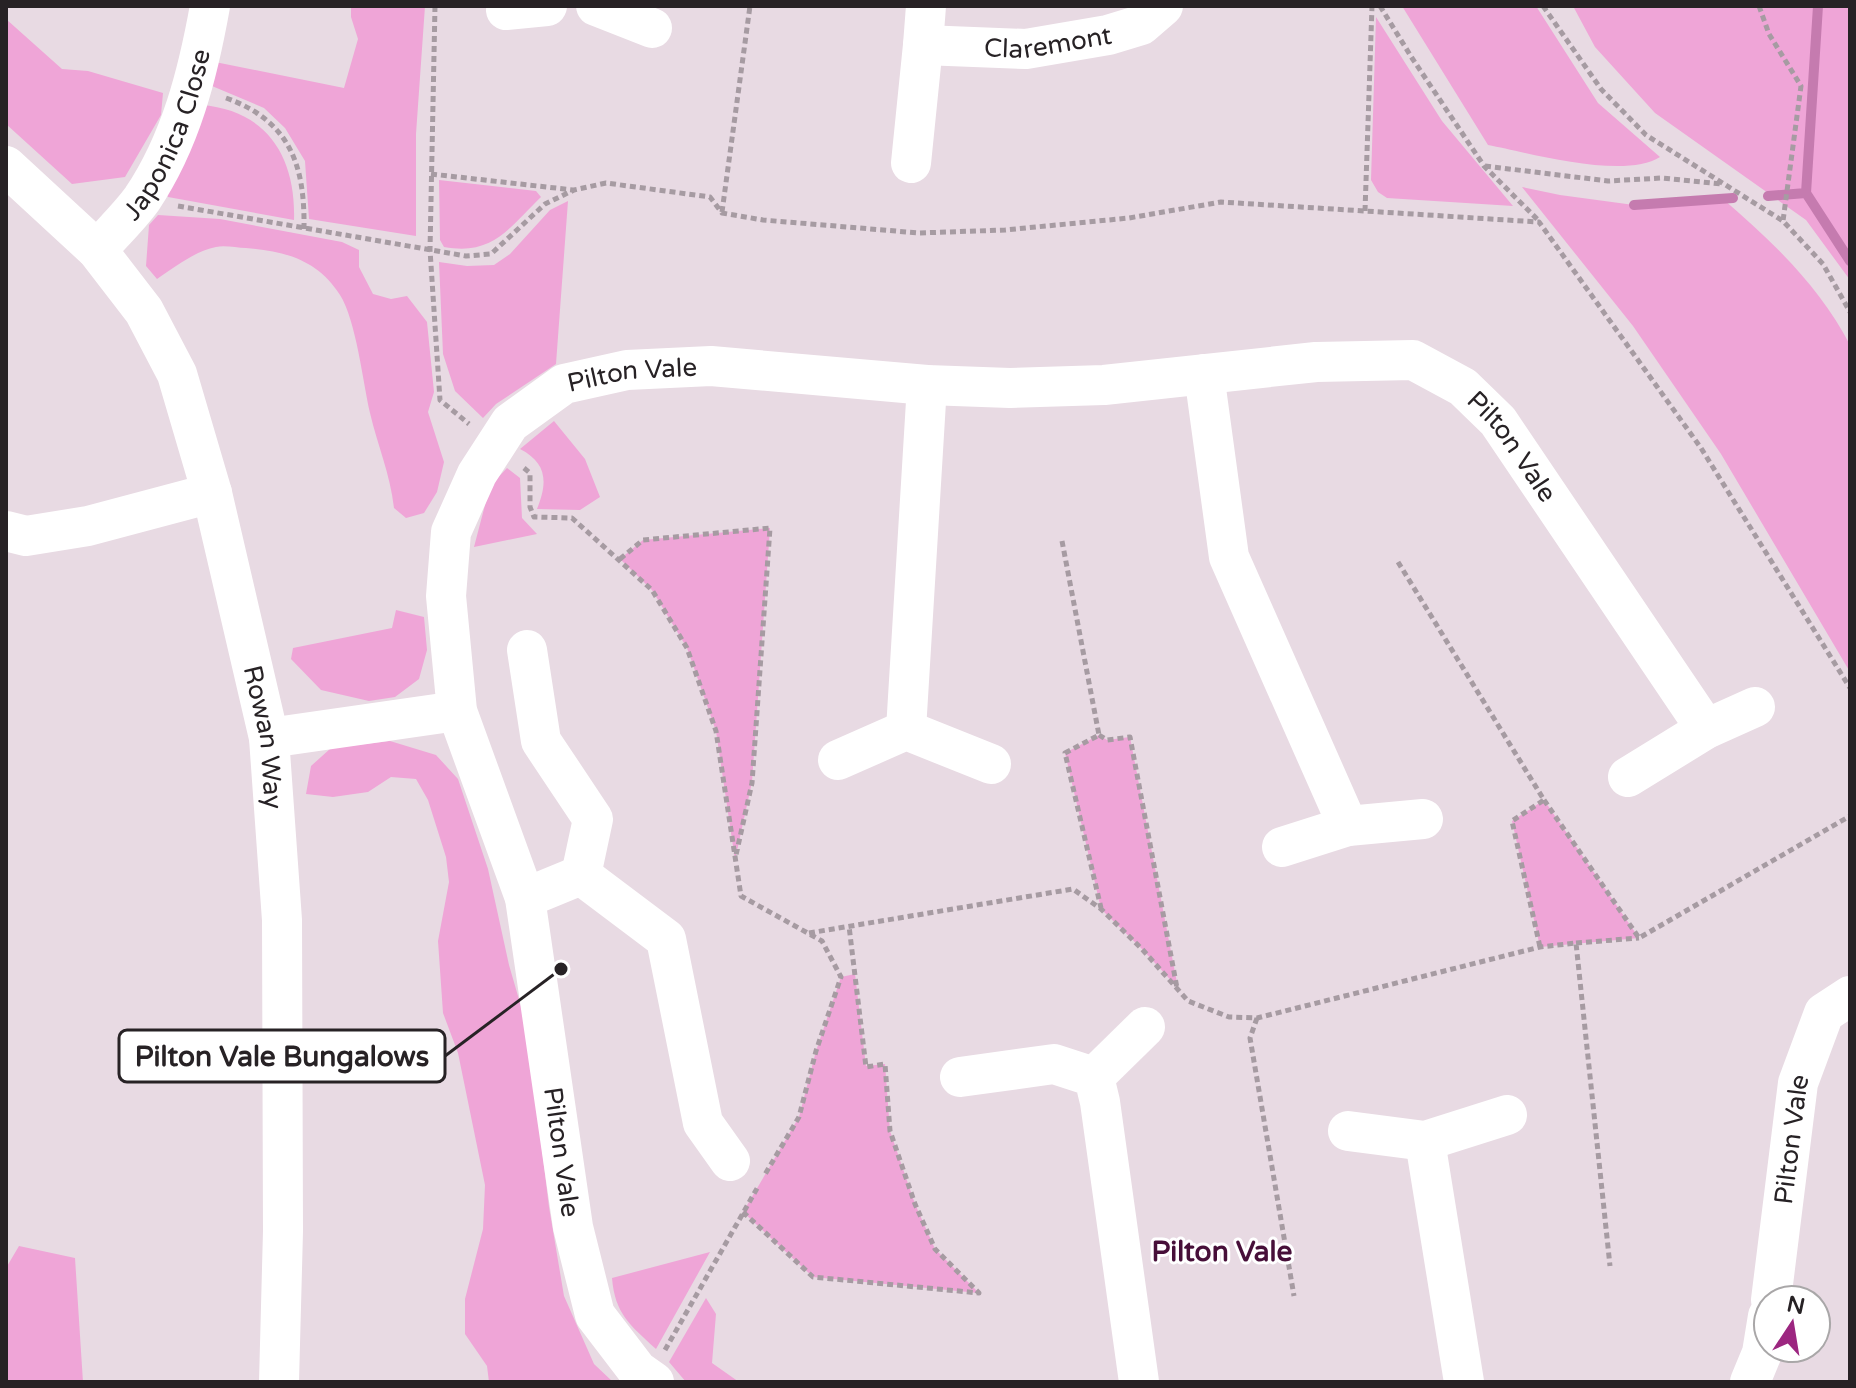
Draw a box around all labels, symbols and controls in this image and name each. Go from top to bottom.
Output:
street label: Claremont [983,20,1114,65]
street label: Japonica Close [117,46,217,227]
street label: Pilton Vale [564,352,698,399]
street label: Pilton Vale [1461,385,1563,508]
street label: Rowan Way [237,662,289,810]
callout: Pilton Vale Bungalows [119,1030,445,1082]
text: Pilton Vale Bungalows [135,1040,429,1074]
street label: Pilton Vale [1768,1070,1816,1206]
street label: Pilton Vale [537,1085,586,1219]
district label: Pilton Vale [1152,1235,1293,1269]
north arrow [1752,1284,1832,1364]
text: N [1785,1291,1807,1320]

